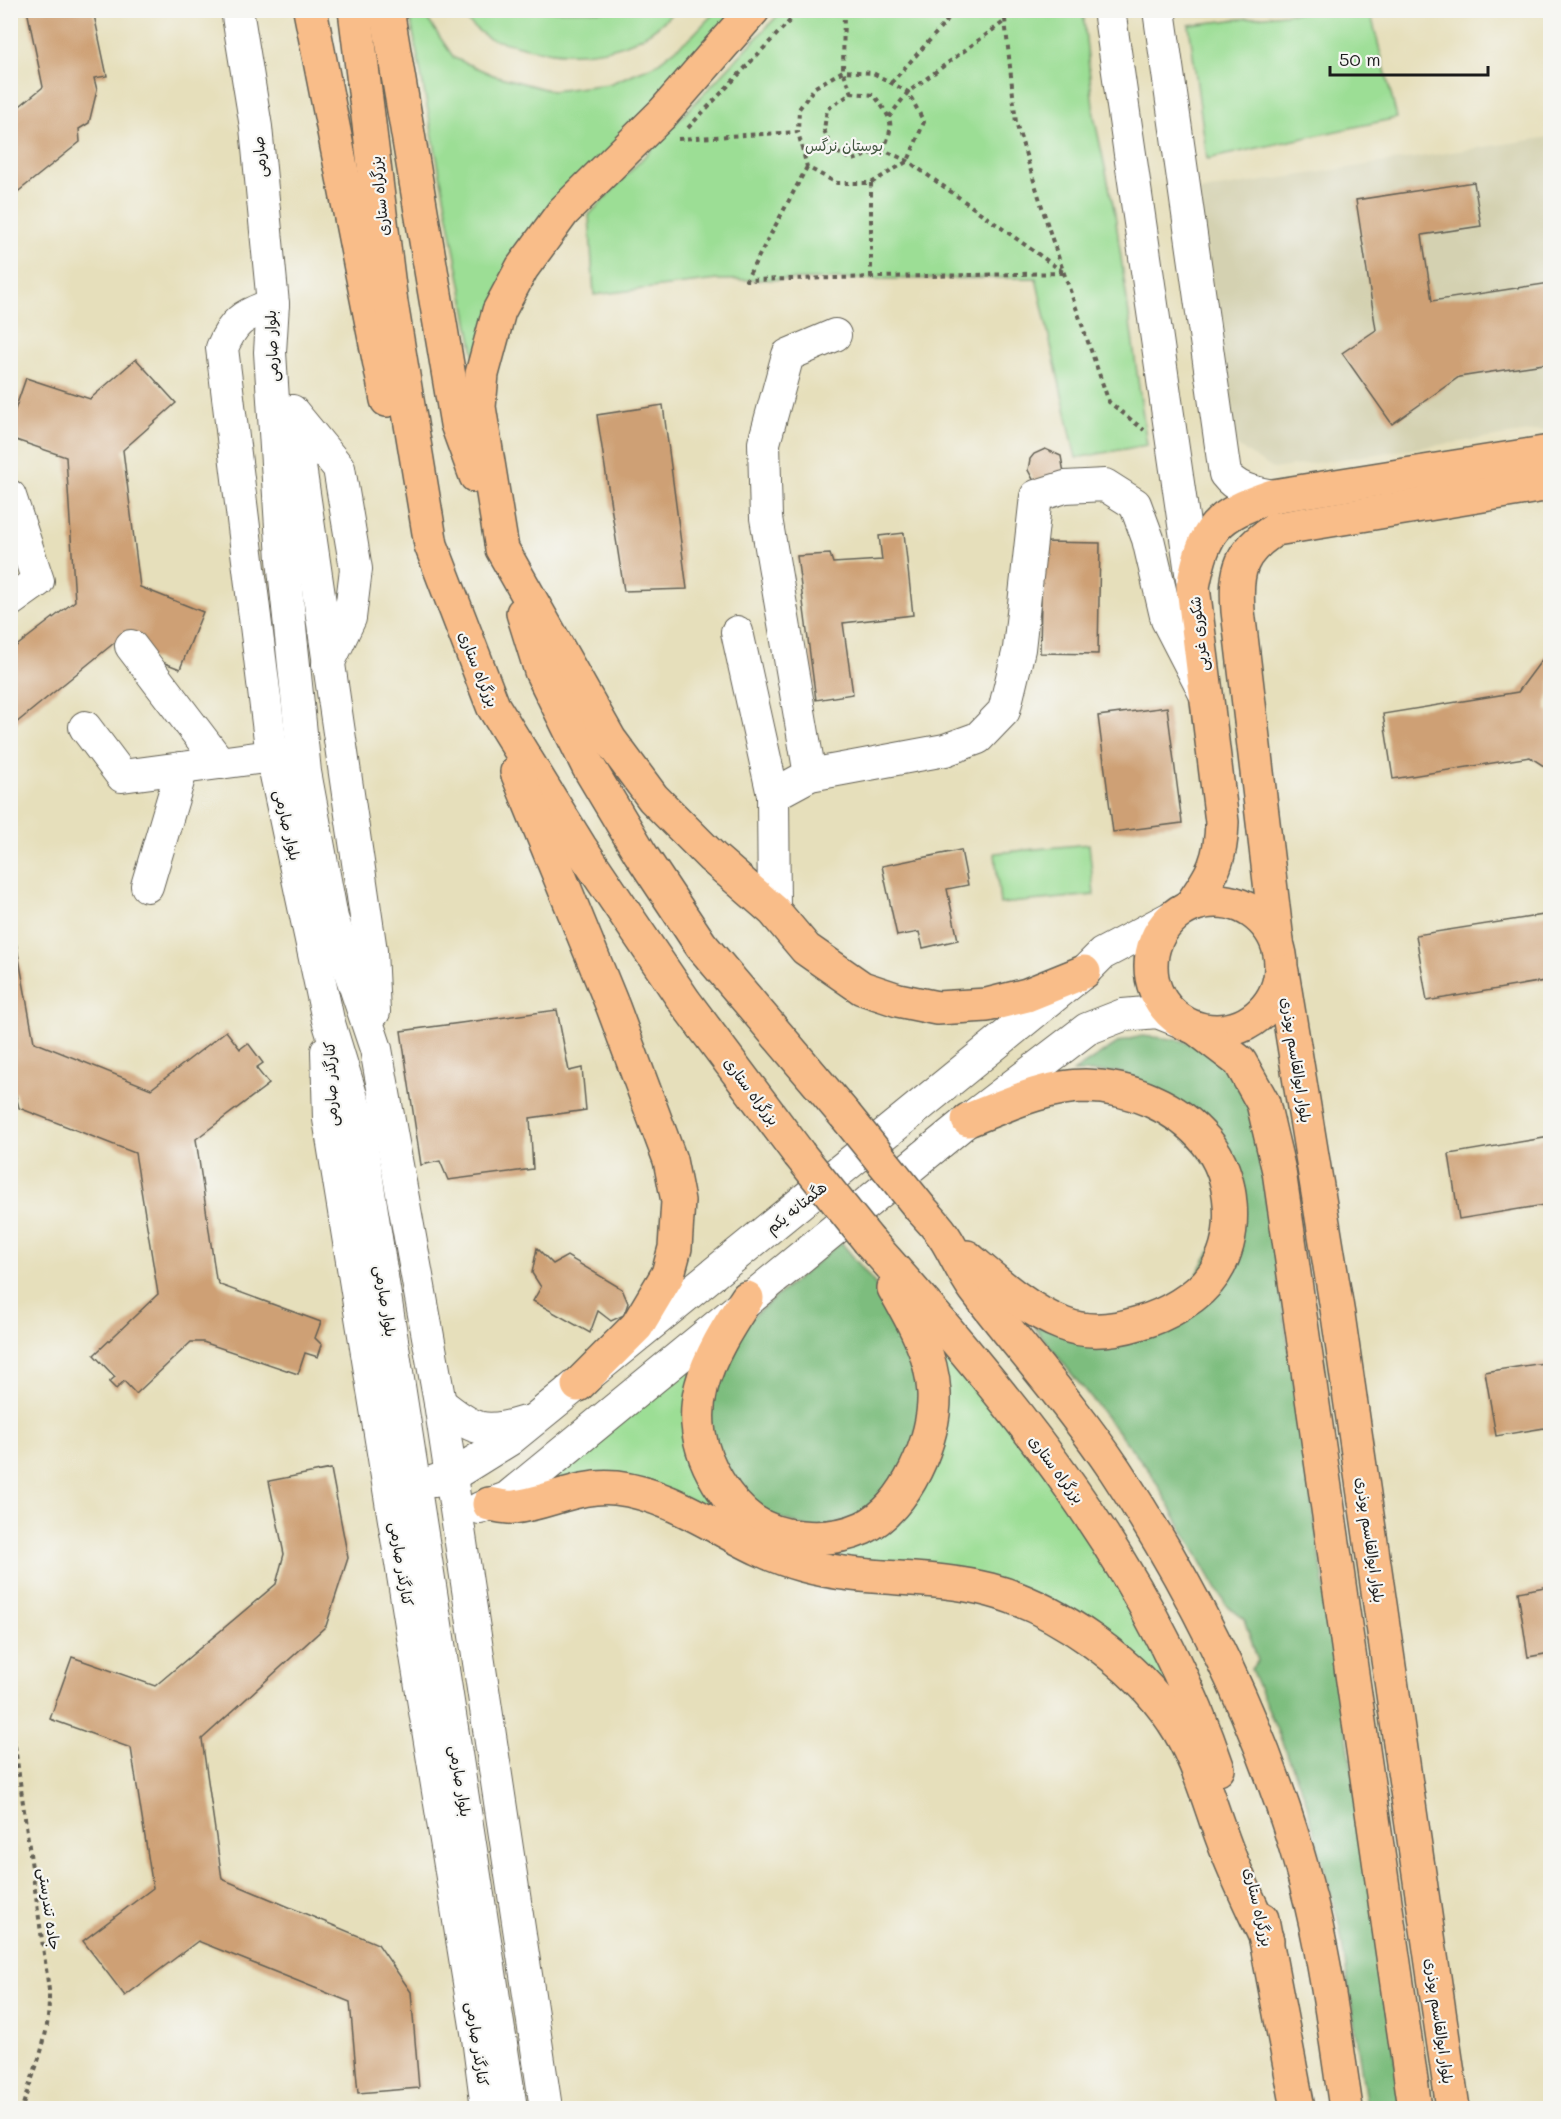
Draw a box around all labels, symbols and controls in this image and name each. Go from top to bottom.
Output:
scale bar [1330,39,1488,77]
text: 50 m [1339,47,1381,71]
street label: صارمی [247,135,272,179]
park label: بوستان نرگس [805,135,883,155]
street label: بزرگراه ستاری [365,155,393,237]
street label: بلوار صارمی [260,310,283,382]
street label: شکوری غربی [1184,595,1213,672]
street label: بزرگراه ستاری [455,628,503,710]
street label: بلوار صارمی [269,788,306,863]
street label: بلوار ابوالقاسم بوذری [1274,996,1317,1125]
street label: کنارگذر صارمی [319,1041,342,1127]
street label: بزرگراه ستاری [720,1053,784,1129]
street label: هگمتانه یکم [762,1176,832,1240]
street label: بلوار صارمی [370,1264,402,1338]
street label: بزرگراه ستاری [1025,1431,1089,1507]
street label: بلوار ابوالقاسم بوذری [1349,1476,1390,1605]
street label: کنارگذر صارمی [384,1520,419,1608]
street label: بلوار صارمی [445,1744,477,1818]
street label: بزرگراه ستاری [1240,1866,1278,1948]
street label: جاده تندرستی [33,1867,66,1952]
street label: بلوار ابوالقاسم بوذری [1418,1957,1459,2086]
street label: کنارگذر صارمی [461,2001,494,2088]

